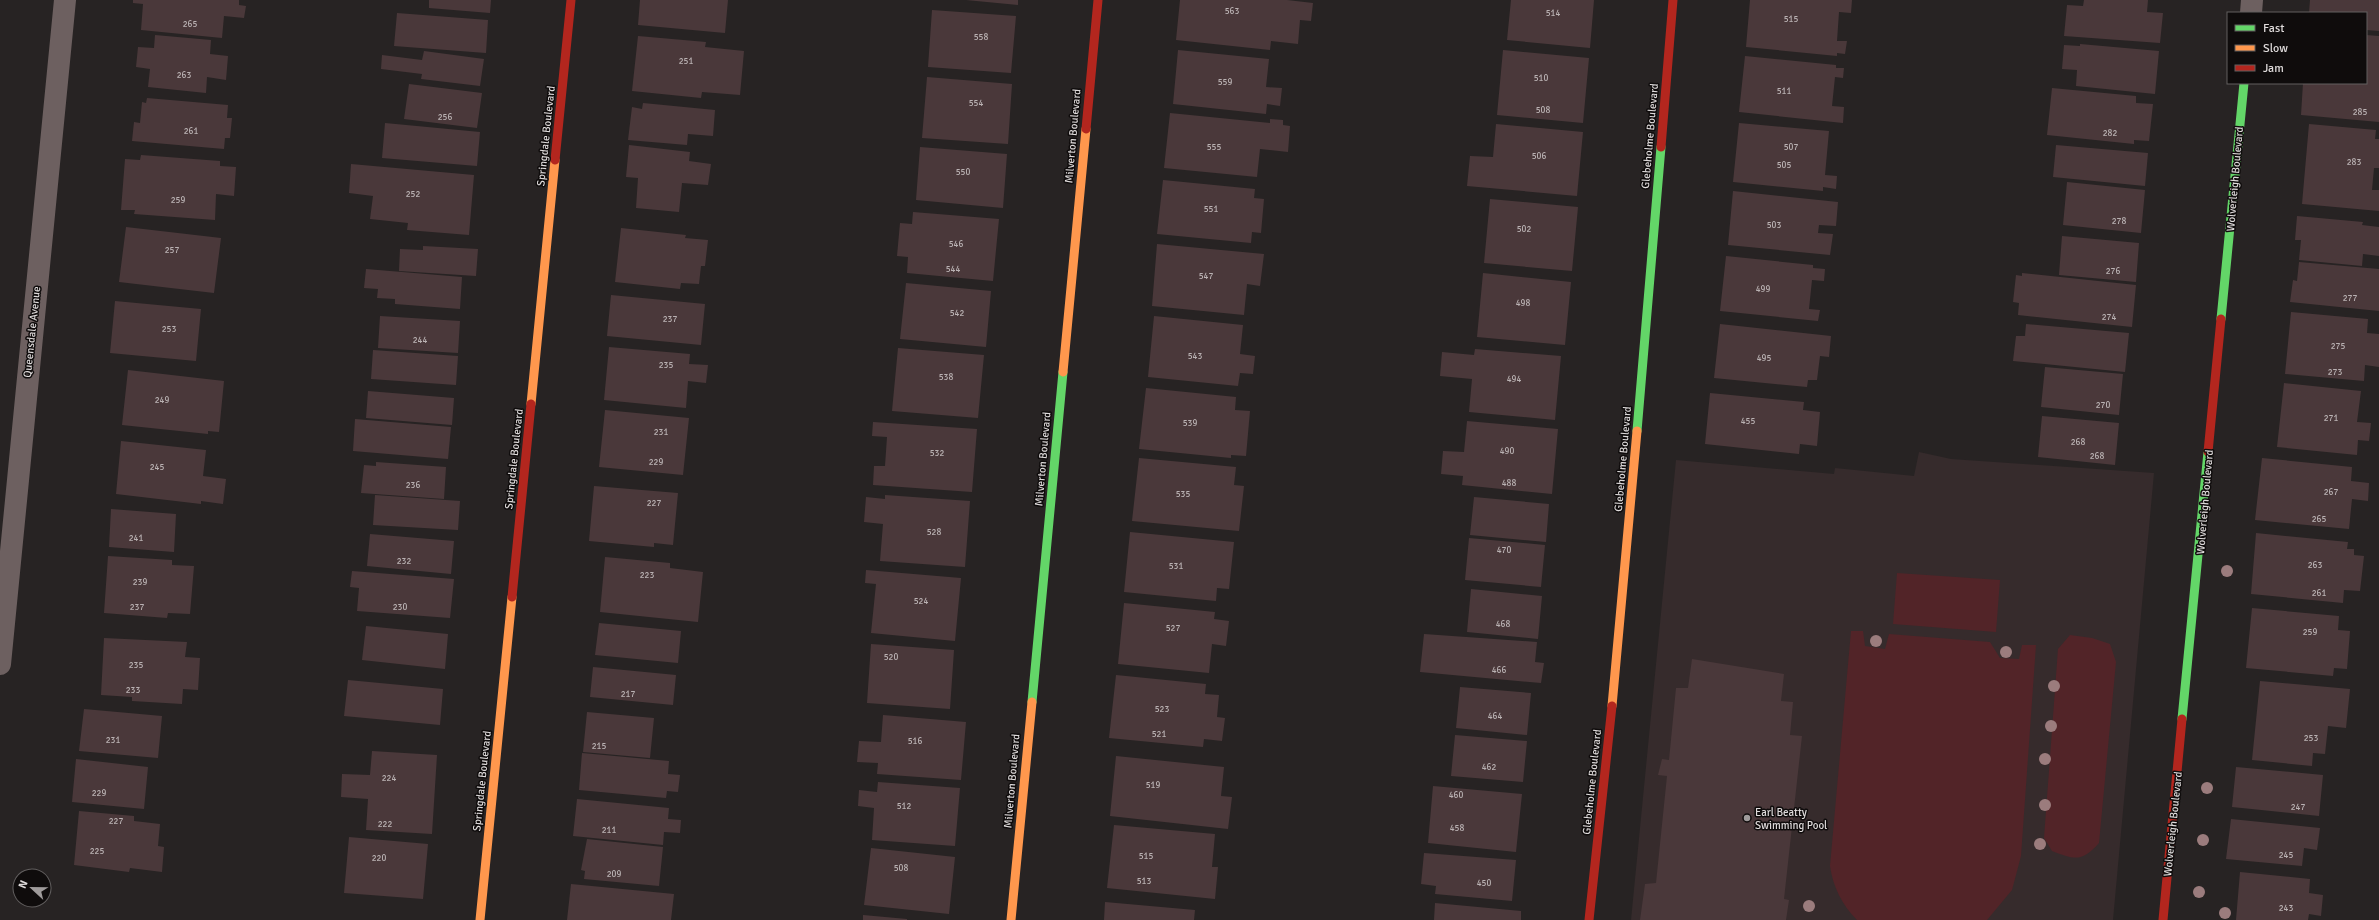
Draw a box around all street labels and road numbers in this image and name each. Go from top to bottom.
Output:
street label: Glebeholme Boulevard [1639,83,1661,189]
street label: Springdale Boulevard [534,85,558,187]
street label: Milverton Boulevard [1062,88,1084,184]
street label: Wolverleigh Boulevard [2224,126,2246,232]
street label: Queensdale Avenue [21,286,43,378]
street label: Glebeholme Boulevard [1612,406,1634,512]
street label: Springdale Boulevard [502,408,526,510]
street label: Milverton Boulevard [1032,411,1054,507]
street label: Wolverleigh Boulevard [2194,449,2216,555]
street label: Glebeholme Boulevard [1580,729,1604,835]
street label: Springdale Boulevard [470,730,494,832]
street label: Milverton Boulevard [1001,733,1023,829]
street label: Wolverleigh Boulevard [2161,771,2185,877]

